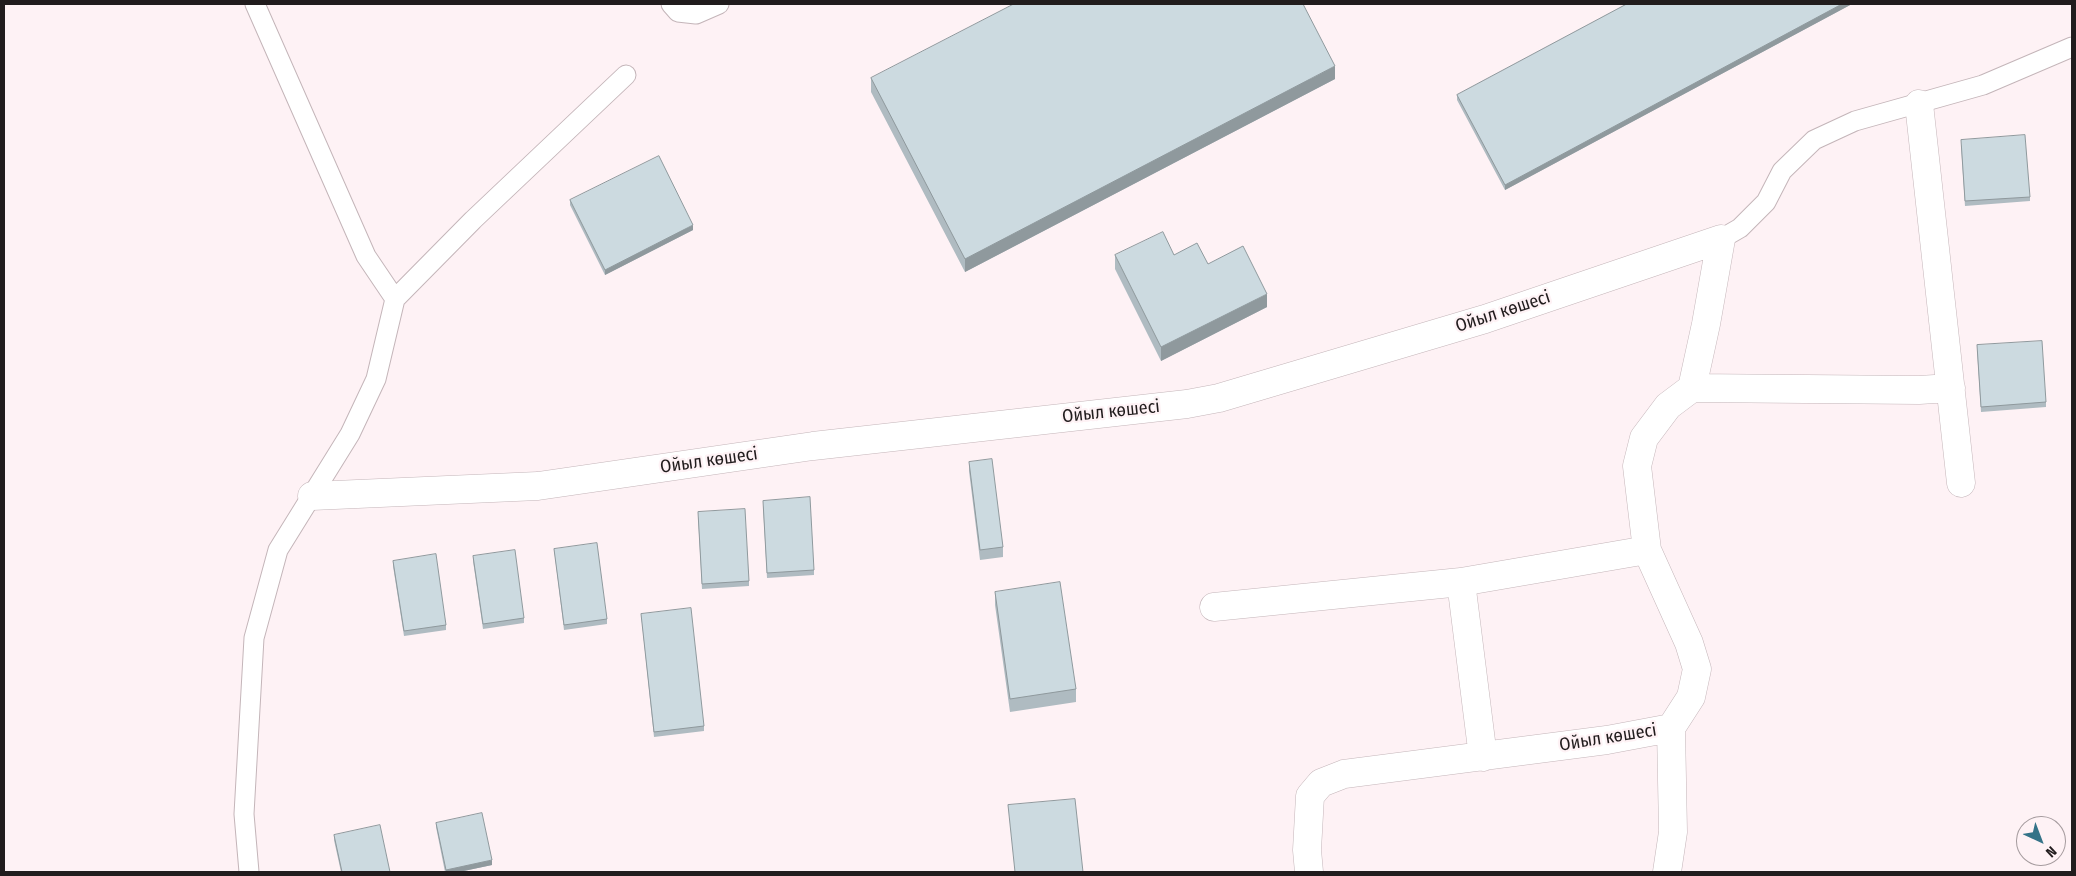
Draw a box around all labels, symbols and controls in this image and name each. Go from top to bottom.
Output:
street label: Ойыл көшесі [1453,287,1553,337]
street label: Ойыл көшесі [1061,396,1161,428]
street label: Ойыл көшесі [659,443,759,479]
street label: Ойыл көшесі [1558,720,1658,756]
north arrow [2016,816,2066,866]
text: N [2042,843,2060,861]

